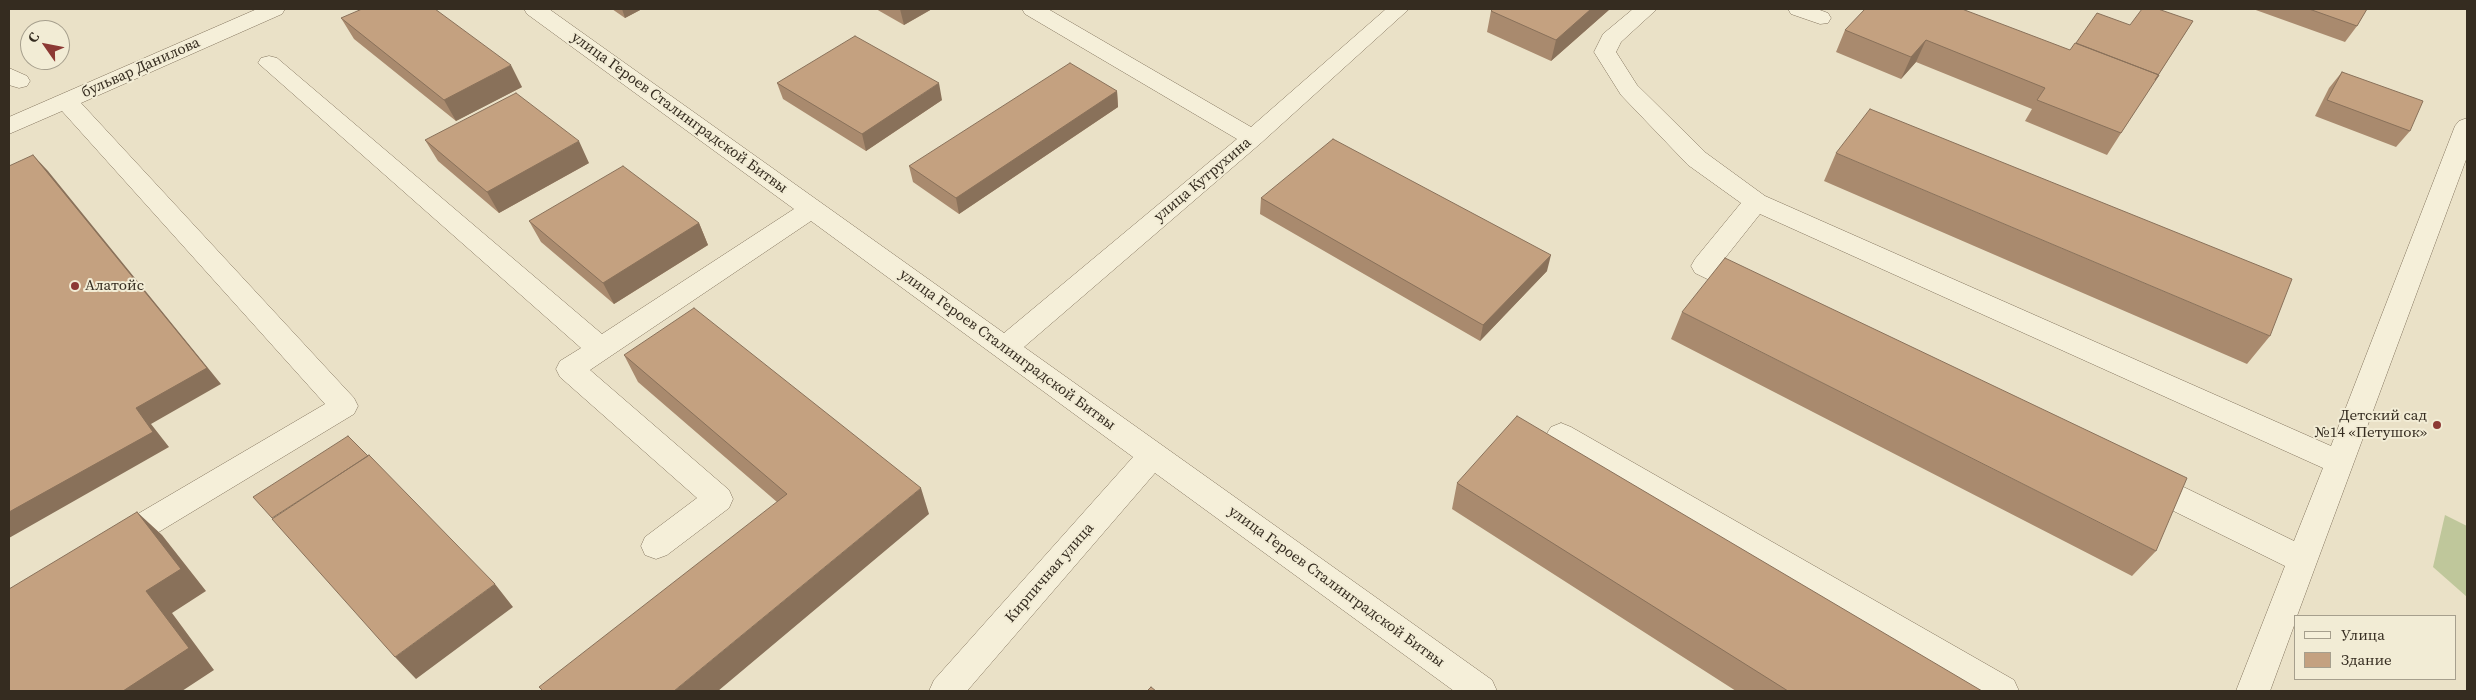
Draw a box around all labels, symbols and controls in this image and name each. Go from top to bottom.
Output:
north arrow [20,20,70,70]
text: С [22,28,44,46]
street label: улица Героев Сталинградской Битвы [567,29,791,197]
street label: бульвар Данилова [79,34,203,102]
street label: улица Кутрухина [1151,134,1255,226]
street label: улица Героев Сталинградской Битвы [895,266,1119,434]
place label: Алатойс [85,277,144,295]
marker: Алатойс [69,280,81,292]
place label: Детский сад №14 «Петушок» [2315,407,2427,442]
marker: Детский сад №14 «Петушок» [2431,419,2443,431]
street label: улица Героев Сталинградской Битвы [1224,503,1448,671]
street label: Кирпичная улица [1002,519,1098,627]
legend [2294,615,2456,680]
text: Улица [2341,624,2385,645]
text: Здание [2341,649,2392,670]

